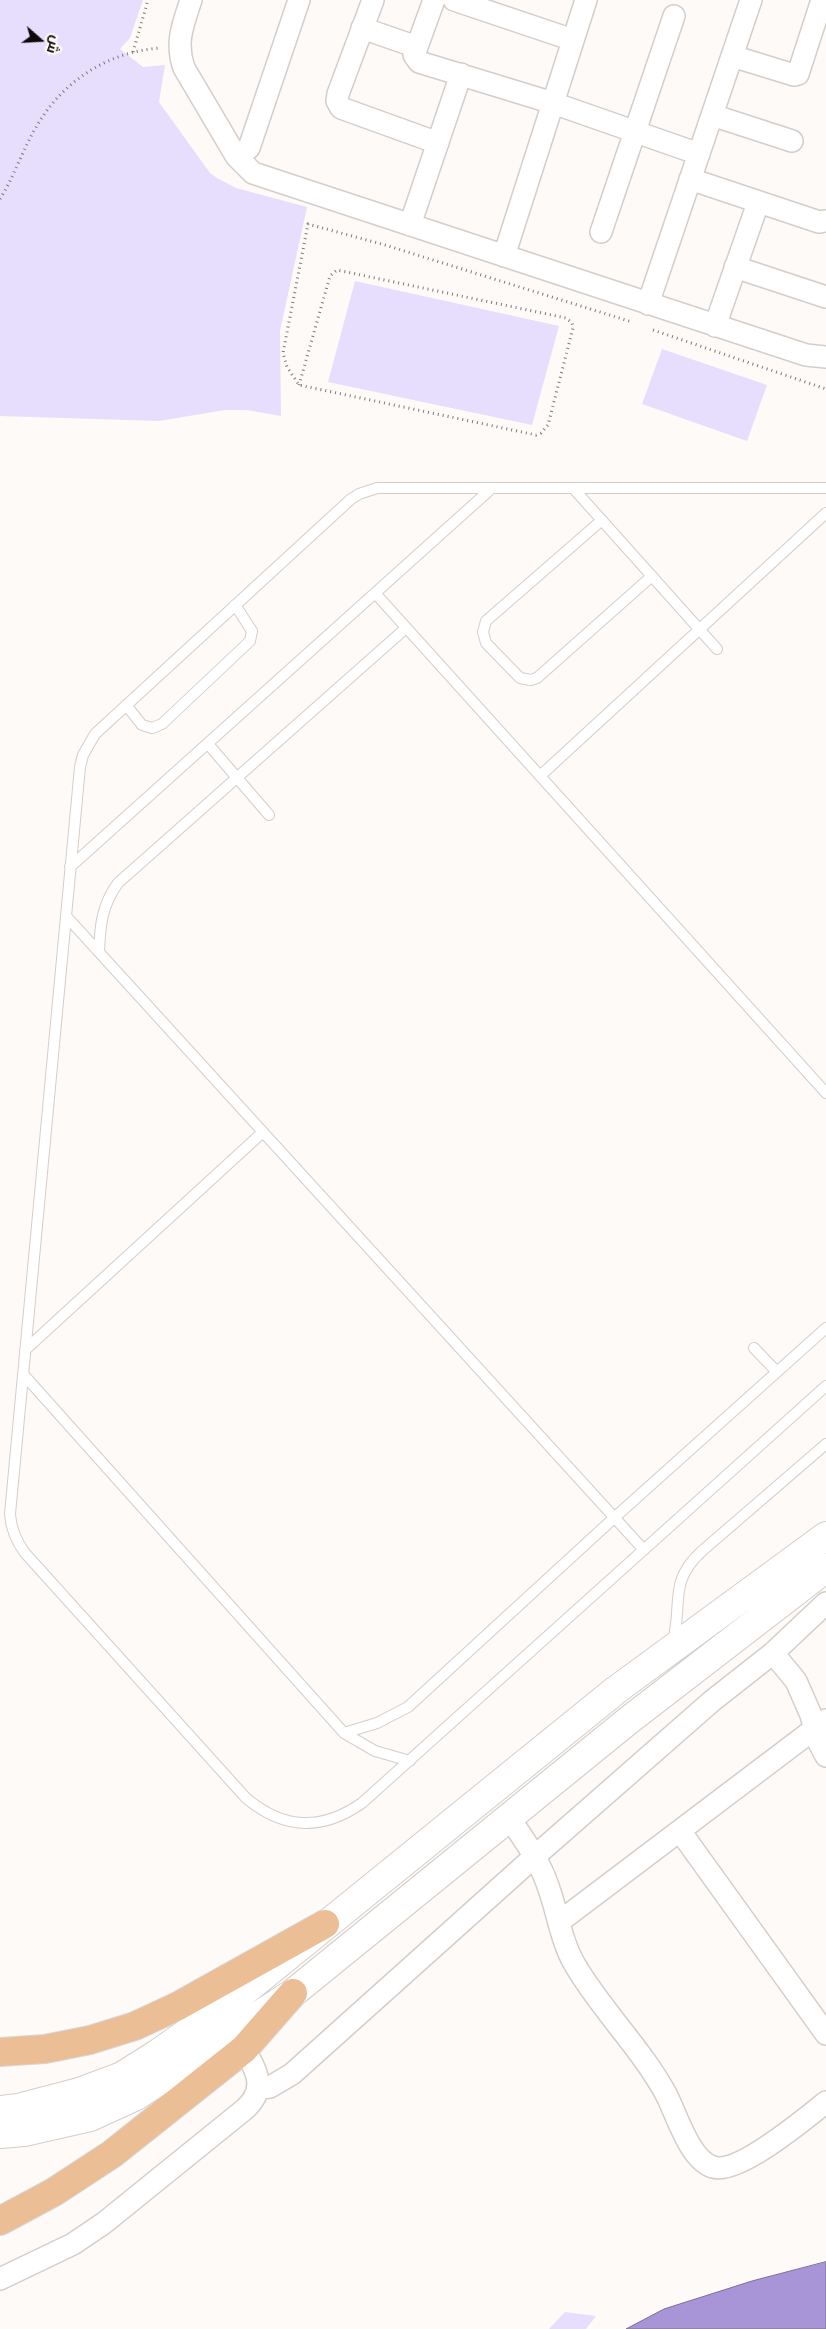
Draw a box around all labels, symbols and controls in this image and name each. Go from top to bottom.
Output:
north arrow [15,15,65,65]
text: ش [44,34,66,56]

